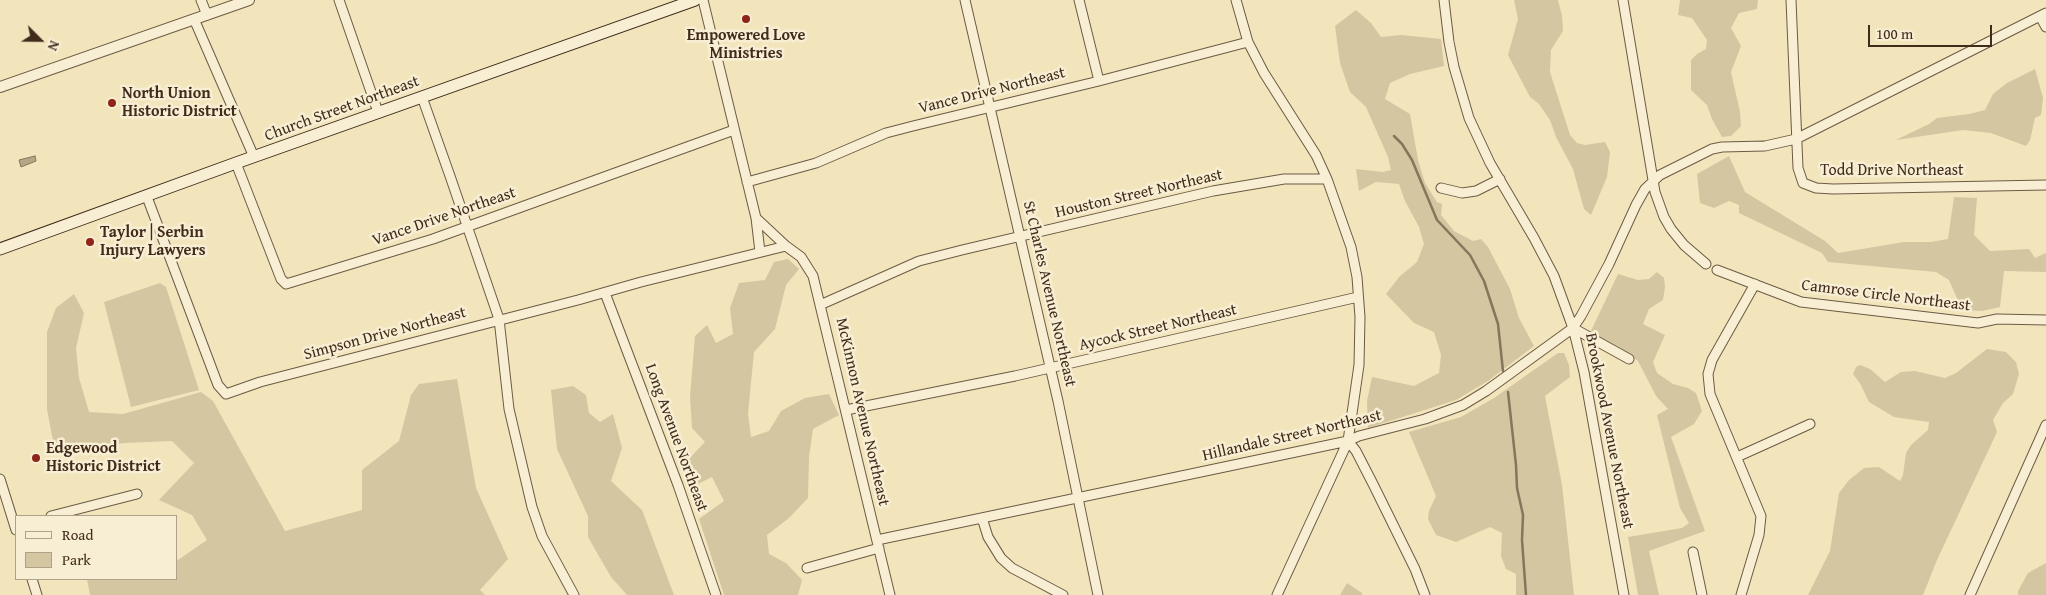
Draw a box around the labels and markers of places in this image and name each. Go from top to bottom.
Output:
marker: Empowered Love Ministries [740,13,752,25]
place label: Empowered Love Ministries [687,26,805,64]
place label: North Union Historic District [122,84,237,122]
marker: North Union Historic District [106,97,118,109]
place label: Taylor | Serbin Injury Lawyers [100,223,206,261]
marker: Taylor | Serbin Injury Lawyers [84,236,96,248]
place label: Edgewood Historic District [46,439,161,477]
marker: Edgewood Historic District [30,452,42,464]

